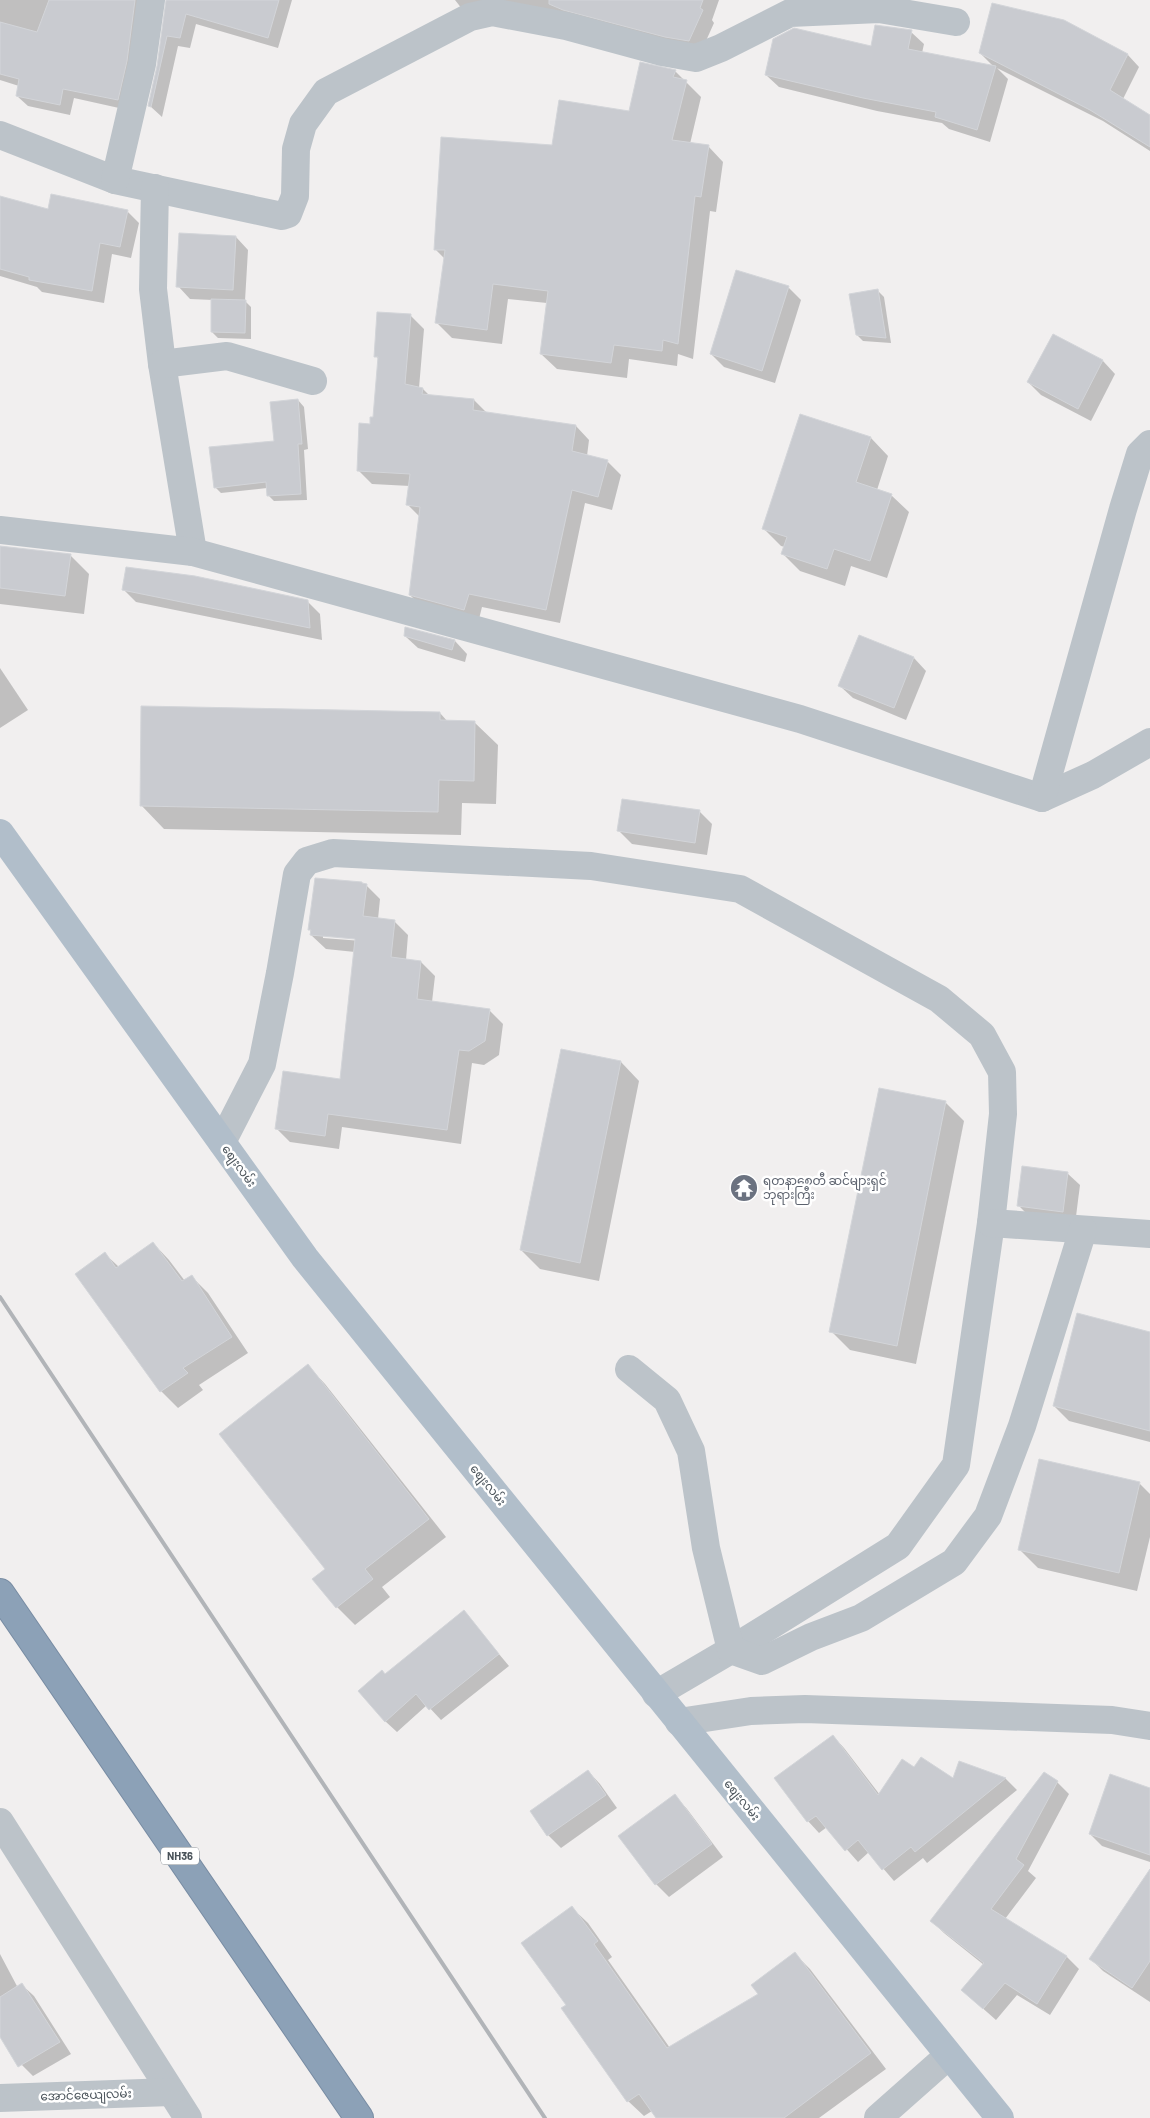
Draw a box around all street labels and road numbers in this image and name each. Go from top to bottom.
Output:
street label: စျေးလမ်း [217,1141,261,1192]
street label: စျေးလမ်း [465,1460,510,1510]
street label: စျေးလမ်း [719,1775,764,1825]
road number: NH36 [161,1848,199,1864]
street label: အောင်ဇေယျလမ်း [40,2084,132,2107]

